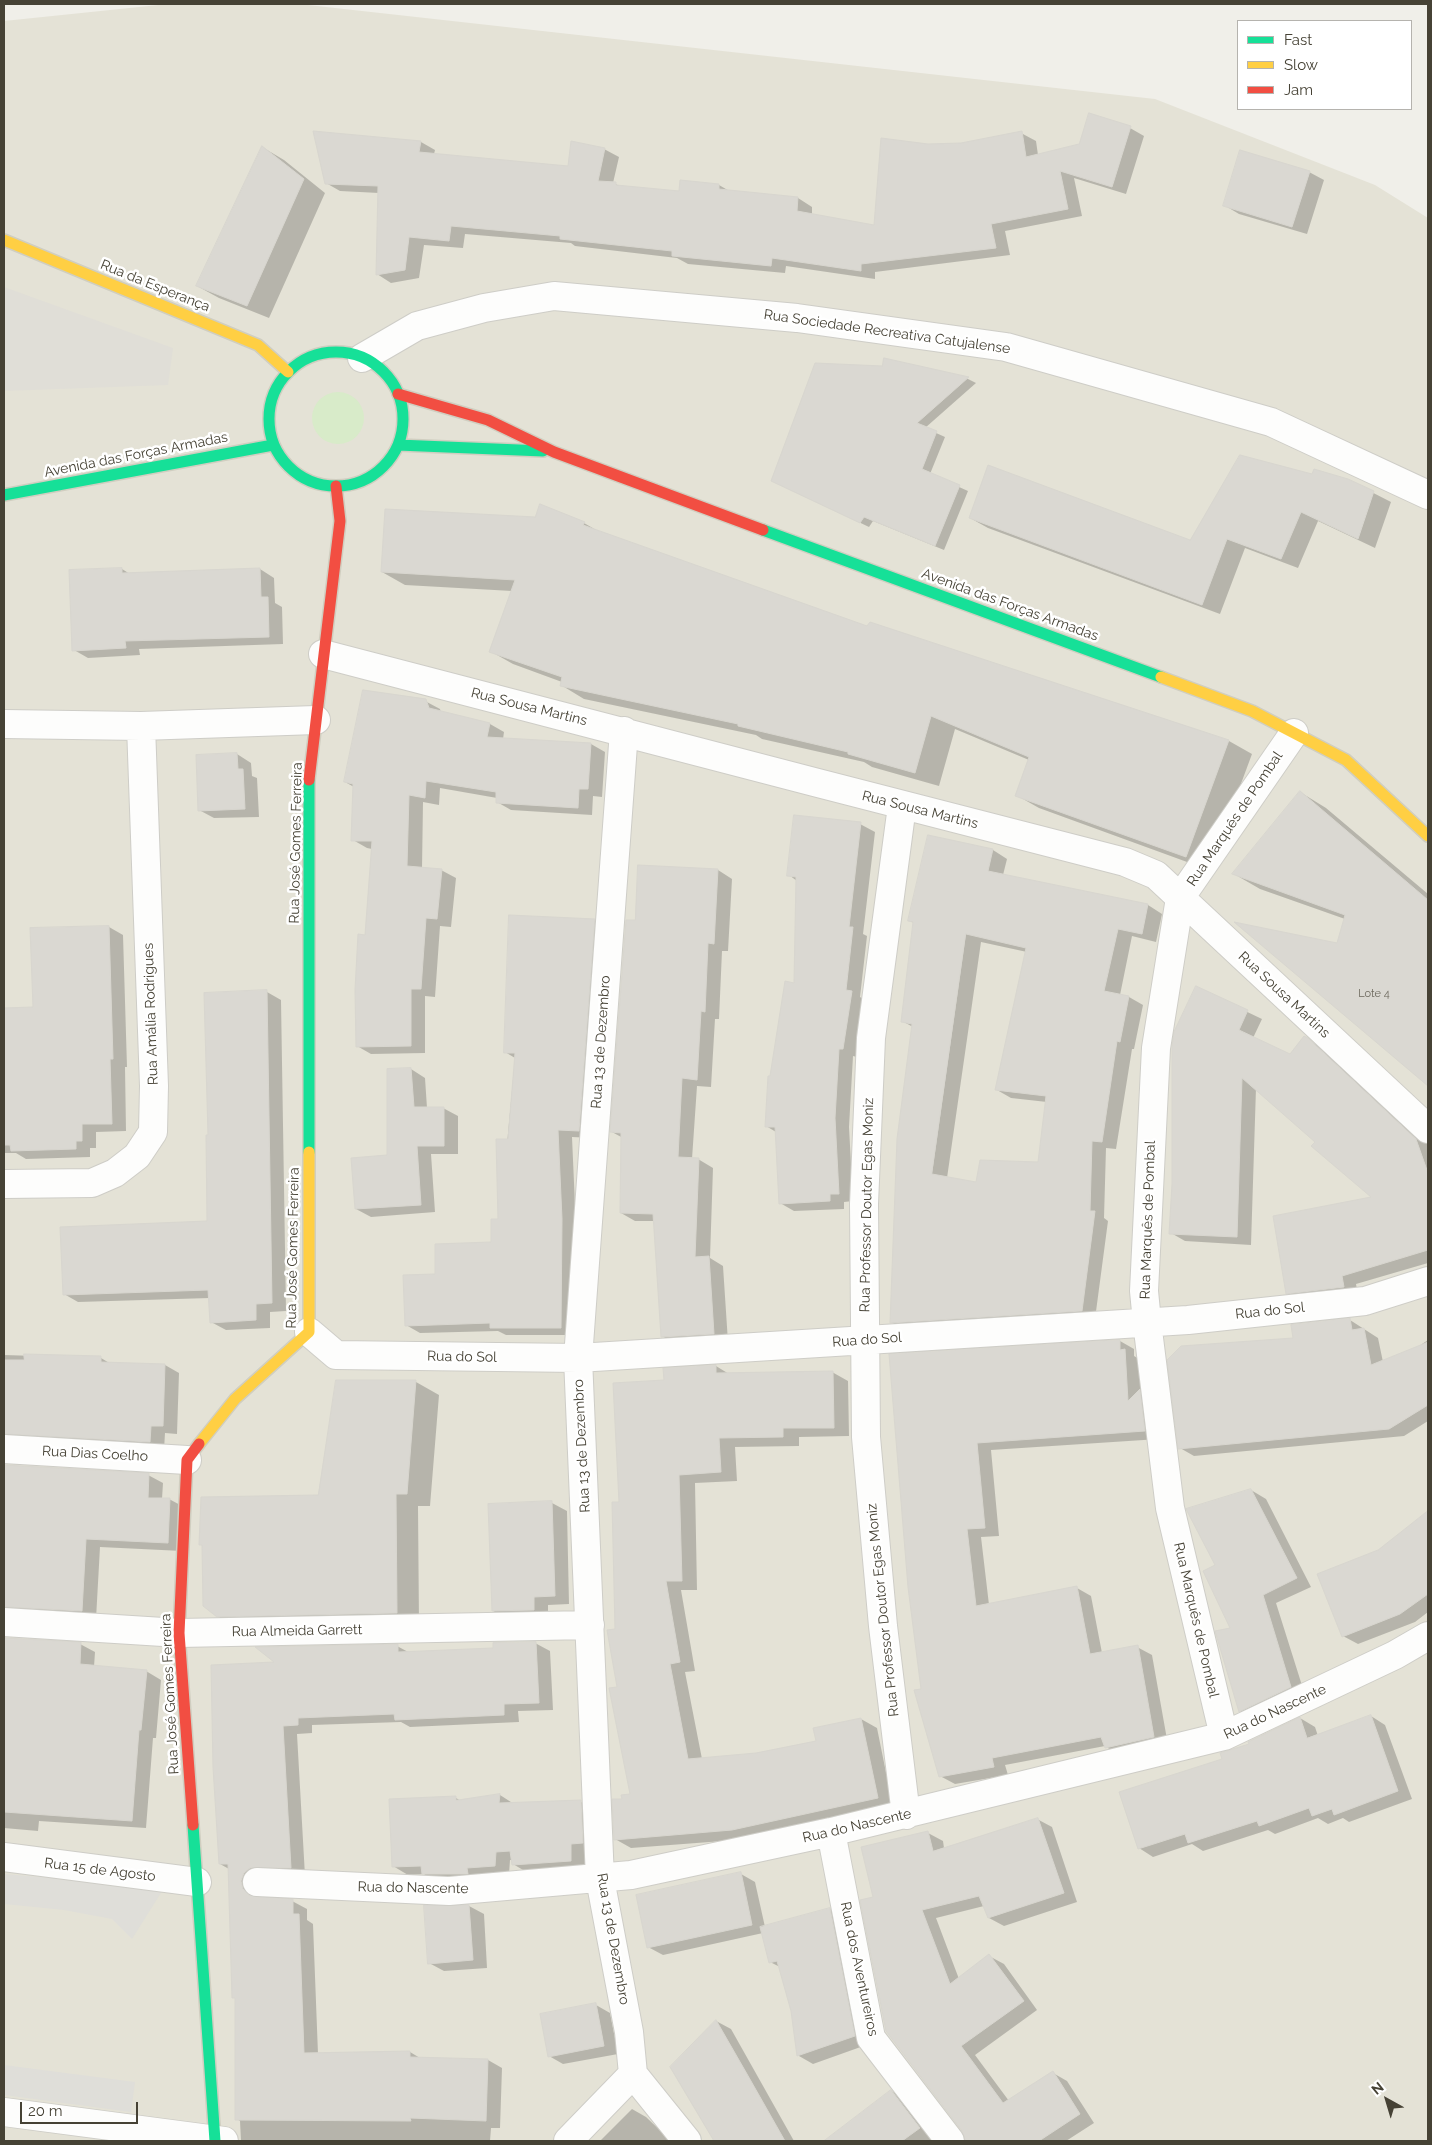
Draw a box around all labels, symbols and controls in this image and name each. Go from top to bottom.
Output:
legend [1237,20,1412,110]
text: Fast [1284,31,1312,49]
text: Slow [1284,56,1318,74]
text: Jam [1284,81,1313,99]
street label: Rua da Esperança [98,256,212,316]
street label: Rua Sociedade Recreativa Catujalense [763,306,1011,358]
street label: Avenida das Forças Armadas [43,429,229,481]
street label: Avenida das Forças Armadas [919,565,1101,645]
street label: Rua Sousa Martins [469,684,589,730]
street label: Rua Marquês de Pombal [1184,748,1286,890]
street label: Rua José Gomes Ferreira [286,762,306,924]
street label: Rua Sousa Martins [860,787,980,833]
street label: Rua Amália Rodrigues [140,943,162,1085]
street label: Rua Sousa Martins [1235,948,1333,1042]
street label: Rua 13 de Dezembro [588,975,614,1109]
house number: Lote 4 [1358,987,1390,1001]
street label: Rua Professor Doutor Egas Moniz [857,1098,877,1312]
street label: Rua Marquês de Pombal [1137,1140,1159,1300]
street label: Rua José Gomes Ferreira [283,1167,303,1329]
street label: Rua do Sol [1234,1299,1306,1323]
street label: Rua do Sol [832,1329,902,1351]
street label: Rua do Sol [427,1348,497,1366]
street label: Rua 13 de Dezembro [570,1379,594,1513]
street label: Rua Dias Coelho [42,1443,148,1465]
street label: Rua Professor Doutor Egas Moniz [863,1502,903,1718]
street label: Rua Marquês de Pombal [1170,1541,1222,1699]
street label: Rua José Gomes Ferreira [157,1613,183,1775]
street label: Rua Almeida Garrett [232,1621,362,1641]
street label: Rua do Nascente [1221,1681,1329,1743]
street label: Rua do Nascente [801,1805,913,1847]
street label: Rua 15 de Agosto [43,1855,157,1885]
street label: Rua 13 de Dezembro [593,1872,633,2006]
street label: Rua do Nascente [357,1879,469,1897]
street label: Rua dos Aventureiros [837,1900,881,2038]
north arrow [1362,2075,1412,2125]
text: N [1368,2079,1387,2098]
scale bar [22,2092,140,2124]
text: 20 m [28,2102,63,2120]

